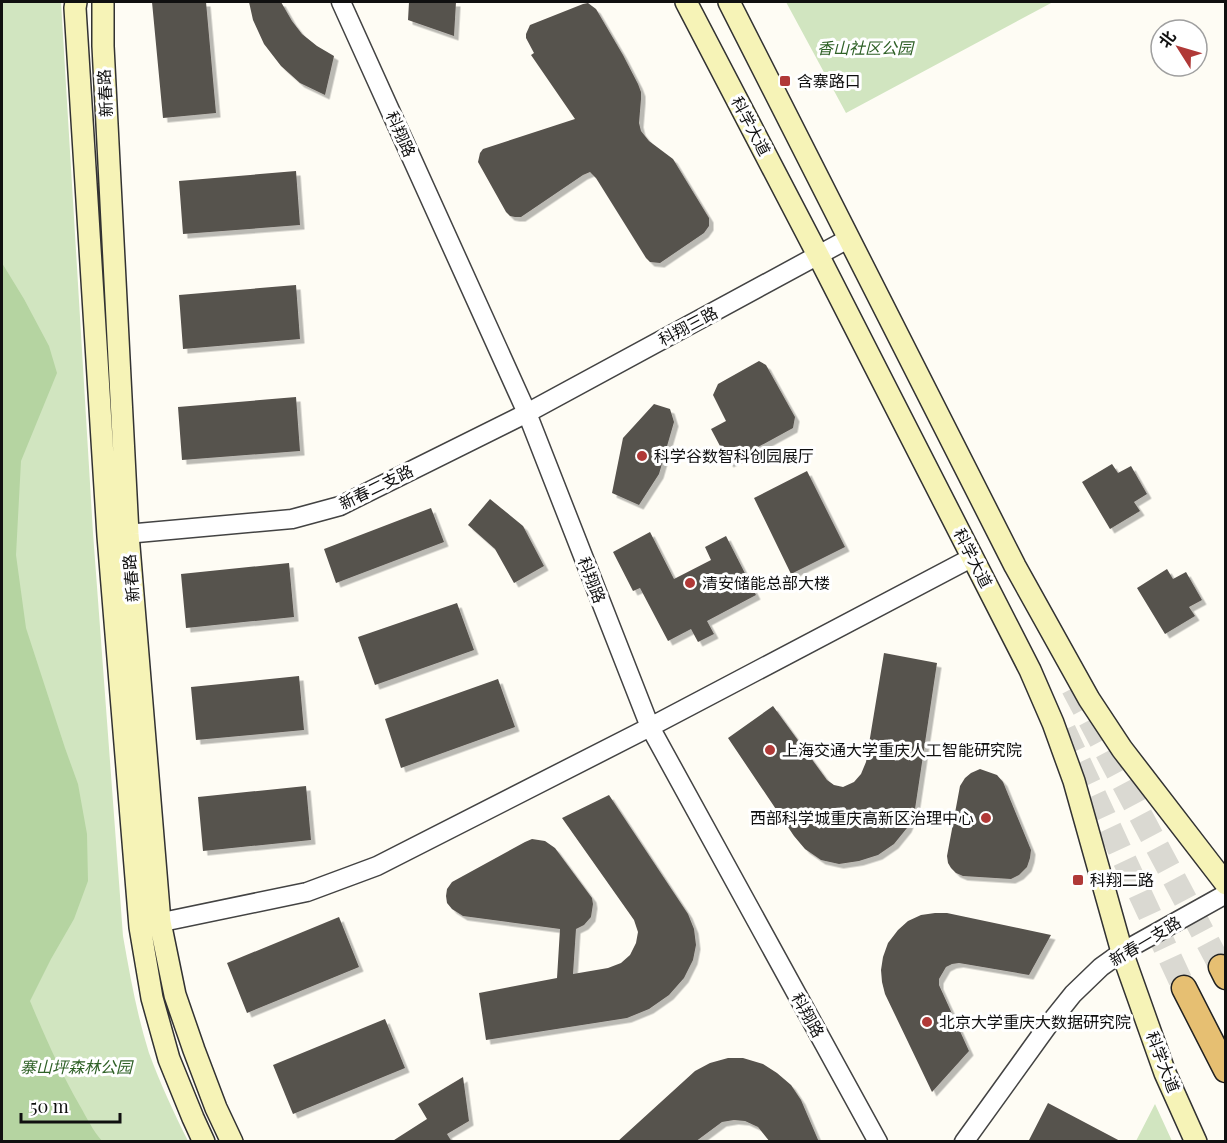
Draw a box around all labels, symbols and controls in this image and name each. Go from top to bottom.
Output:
north arrow [1149,18,1209,78]
text: 北 [1153,26,1180,51]
park label: 香山社区公园 [817,37,915,58]
street label: 新春路 [93,69,116,118]
place label: 含寨路口 [797,70,861,91]
marker: 含寨路口 [778,74,792,88]
street label: 科学大道 [727,93,776,159]
street label: 科翔路 [382,108,421,160]
street label: 科翔三路 [655,301,721,350]
place label: 科学谷数智科创园展厅 [654,445,814,466]
marker: 科学谷数智科创园展厅 [635,449,649,463]
street label: 新春二支路 [335,460,416,514]
street label: 科学大道 [950,524,997,591]
street label: 新春路 [118,553,143,603]
street label: 科翔路 [574,554,611,606]
place label: 清安储能总部大楼 [702,572,830,593]
marker: 清安储能总部大楼 [683,576,697,590]
place label: 上海交通大学重庆人工智能研究院 [782,739,1022,760]
marker: 上海交通大学重庆人工智能研究院 [763,743,777,757]
place label: 西部科学城重庆高新区治理中心 [750,807,974,828]
marker: 西部科学城重庆高新区治理中心 [979,811,993,825]
place label: 科翔二路 [1090,869,1154,890]
marker: 科翔二路 [1071,873,1085,887]
street label: 新春一支路 [1105,911,1184,970]
street label: 科翔路 [788,989,829,1041]
place label: 北京大学重庆大数据研究院 [939,1011,1131,1032]
marker: 北京大学重庆大数据研究院 [920,1015,934,1029]
street label: 科学大道 [1142,1028,1185,1095]
park label: 寨山坪森林公园 [20,1056,134,1077]
scale bar [21,1086,120,1124]
text: 50 m [30,1094,69,1118]

